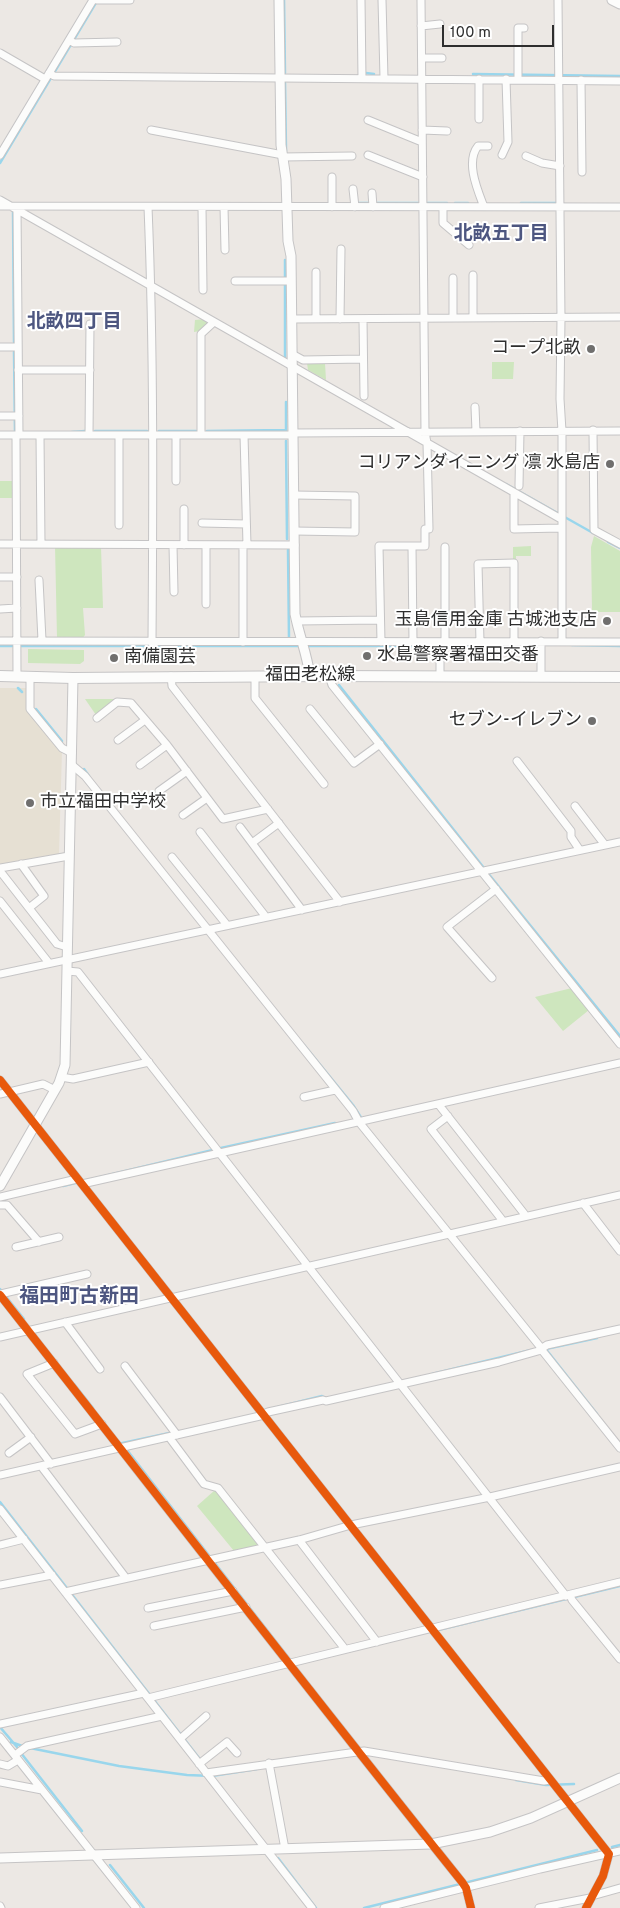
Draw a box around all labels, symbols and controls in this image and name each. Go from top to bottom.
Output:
scale bar [445,15,558,47]
text: 100 m [450,24,491,43]
district label: 北畝五丁目 [454,224,548,246]
district label: 北畝四丁目 [27,312,121,334]
place label: コープ北畝 [491,338,581,360]
marker: コープ北畝 [585,343,597,355]
place label: コリアンダイニング 凛 水島店 [358,453,600,475]
marker: コリアンダイニング 凛 水島店 [604,458,616,470]
place label: 玉島信用金庫 古城池支店 [395,610,597,632]
marker: 玉島信用金庫 古城池支店 [601,615,613,627]
place label: 水島警察署福田交番 [377,645,539,667]
place label: 南備園芸 [124,647,196,669]
marker: 水島警察署福田交番 [361,650,373,662]
marker: 南備園芸 [108,652,120,664]
street label: 福田老松線 [265,665,355,687]
place label: セブン-イレブン [449,710,582,732]
marker: セブン-イレブン [586,715,598,727]
place label: 市立福田中学校 [40,792,166,814]
marker: 市立福田中学校 [24,797,36,809]
district label: 福田町古新田 [19,1286,139,1310]

